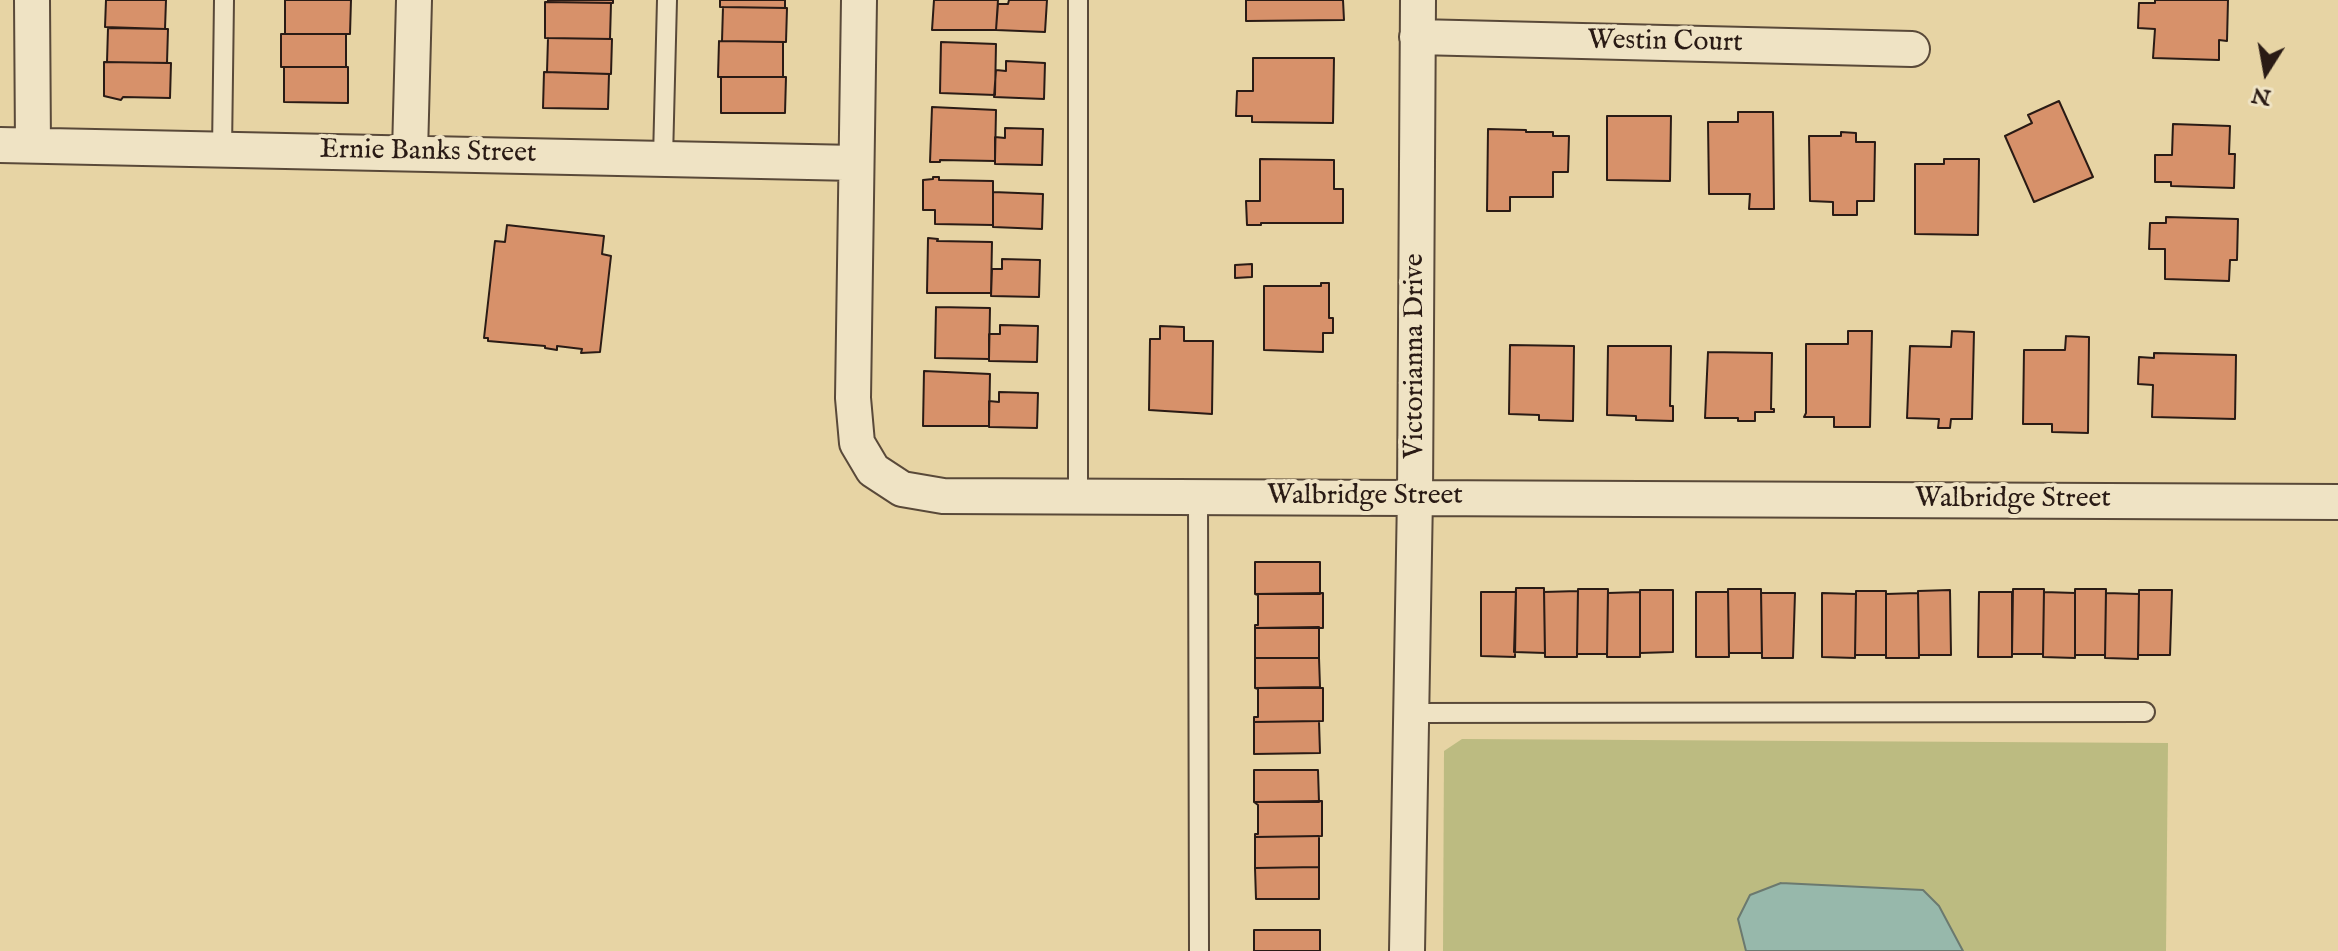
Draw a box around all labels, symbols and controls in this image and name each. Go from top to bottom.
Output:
street label: Westin Court [1587,25,1743,61]
north arrow [2226,32,2306,112]
text: N [2249,80,2273,111]
street label: Ernie Banks Street [319,134,537,172]
street label: Victorianna Drive [1399,253,1433,459]
street label: Walbridge Street [1267,480,1463,514]
street label: Walbridge Street [1915,483,2111,517]

